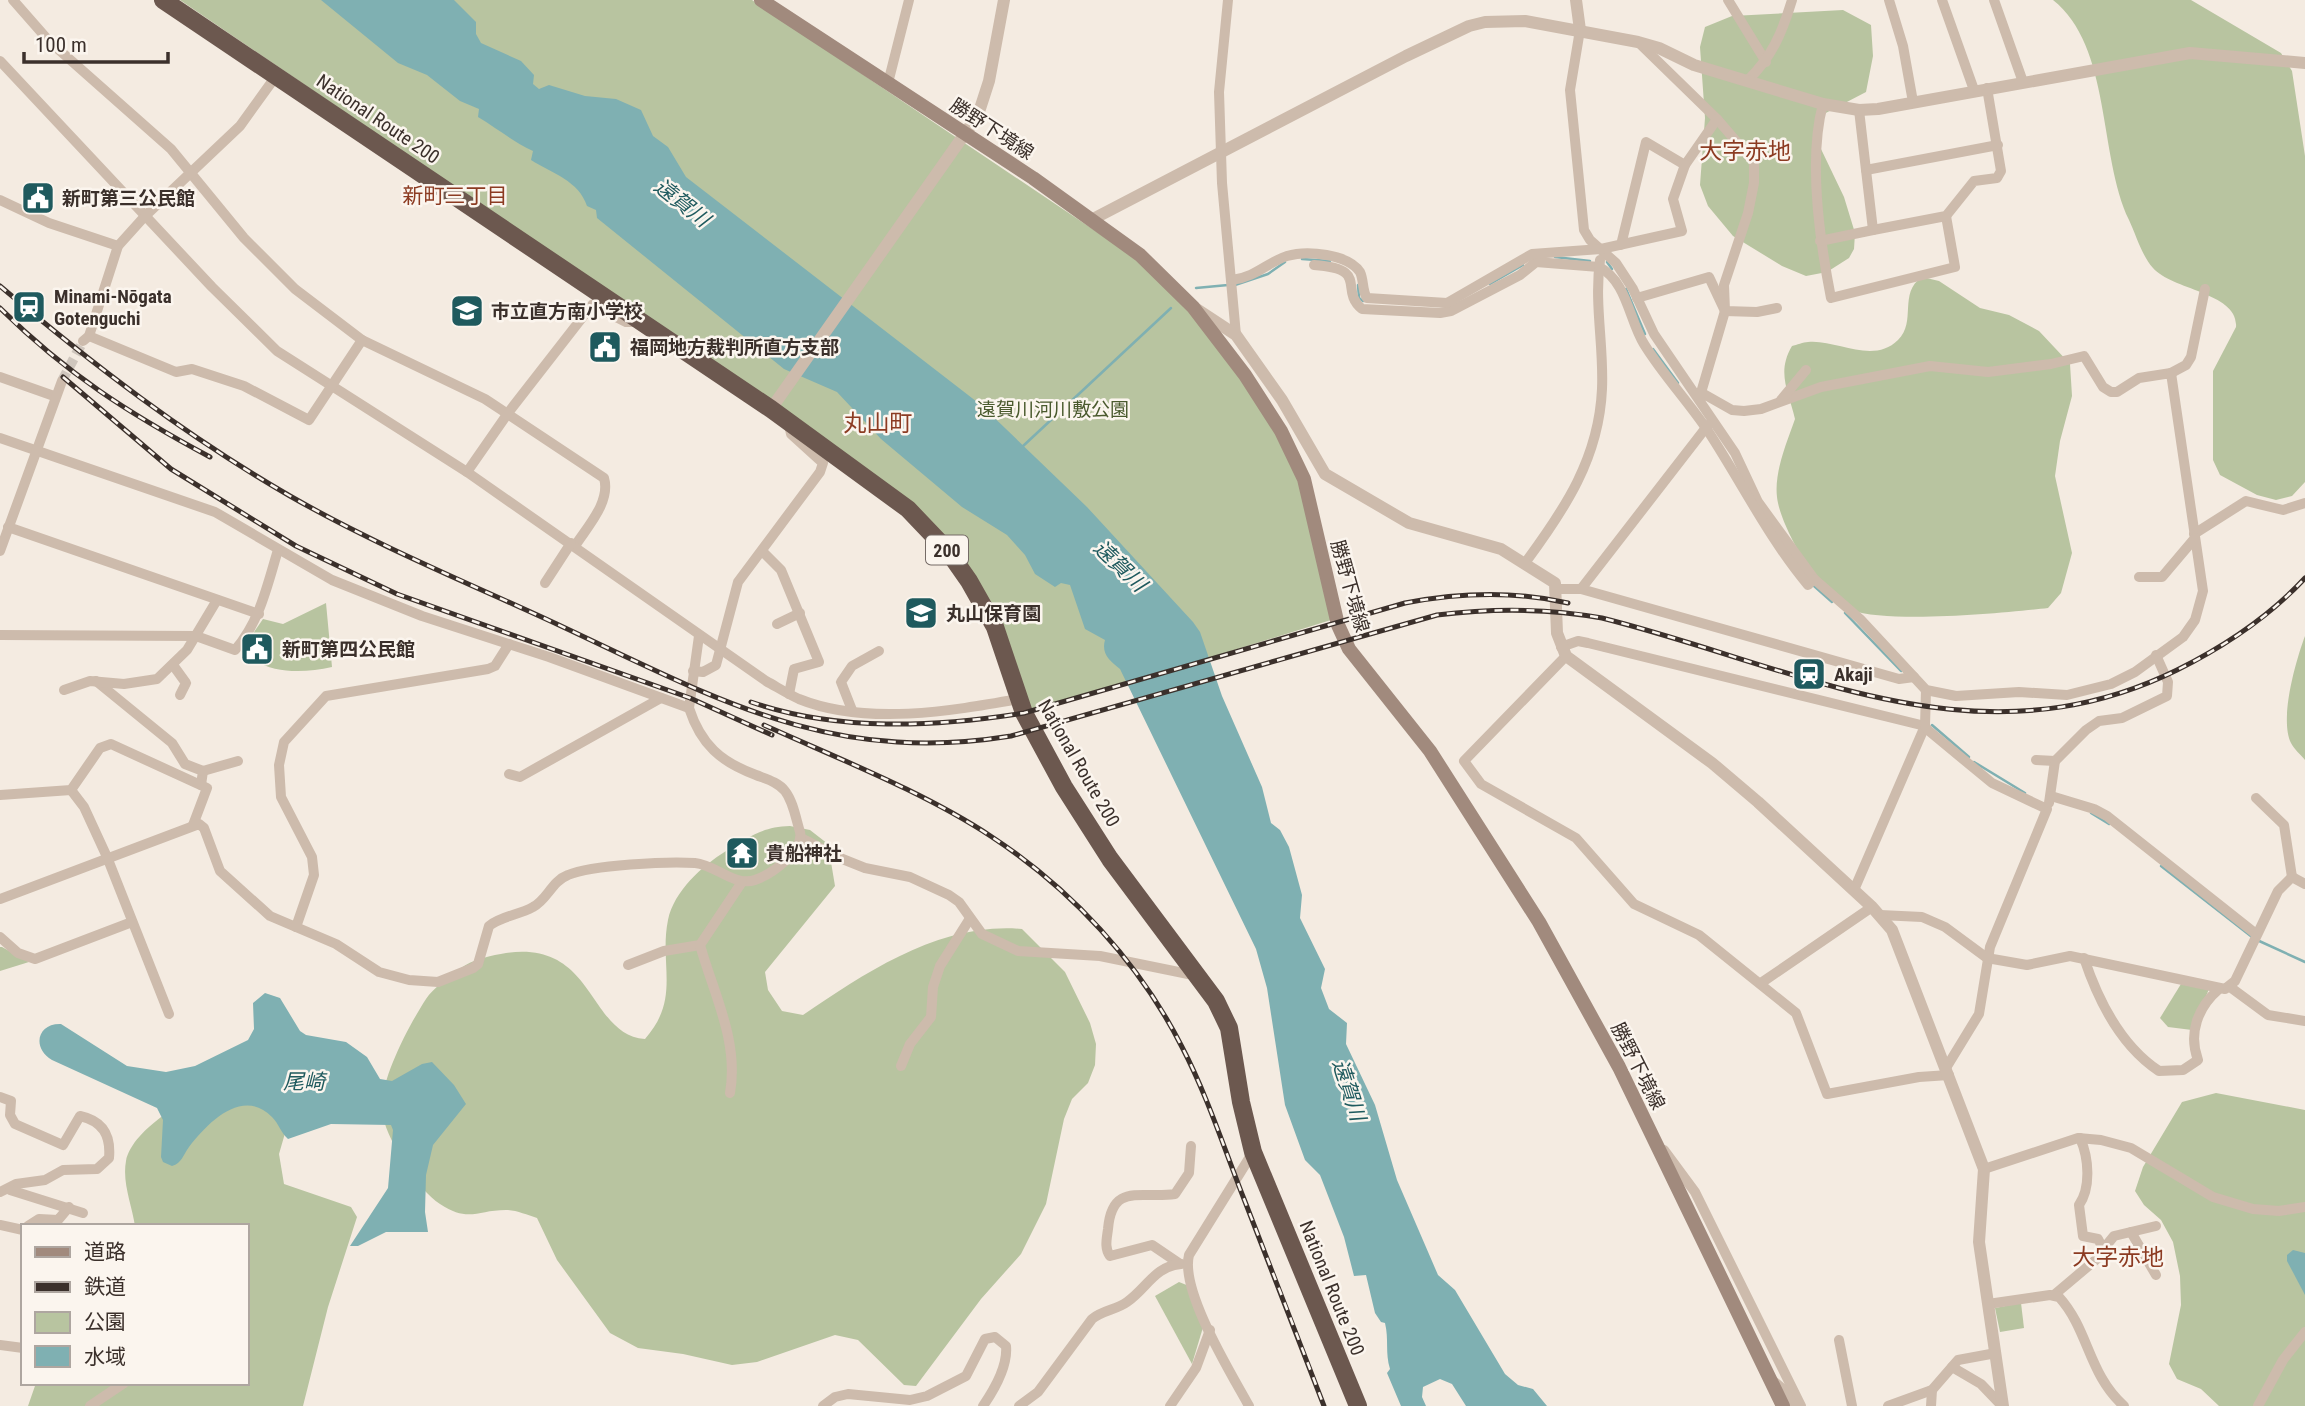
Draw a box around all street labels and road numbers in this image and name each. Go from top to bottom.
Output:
street label: National Route 200 [312,69,444,169]
street label: 勝野下境線 [946,93,1038,165]
road number: 200 [926,536,968,564]
street label: 勝野下境線 [1326,537,1374,635]
street label: National Route 200 [1033,695,1125,831]
street label: 勝野下境線 [1606,1018,1670,1114]
street label: National Route 200 [1295,1217,1369,1359]

